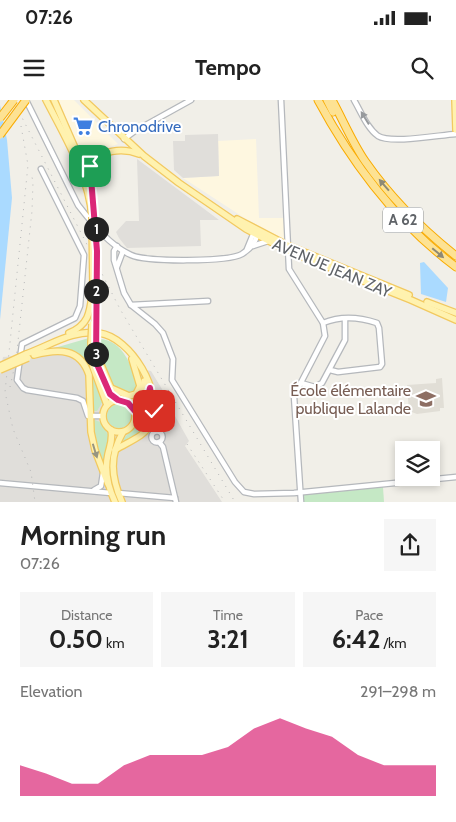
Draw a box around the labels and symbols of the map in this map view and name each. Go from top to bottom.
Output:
one-way arrow [360,111,369,125]
supermarket icon: Chronodrive [72,115,94,137]
place label: Chronodrive [98,117,181,136]
pin [69,145,111,187]
one-way arrow [378,179,390,191]
road number: A 62 [383,208,423,232]
pin: 1 [84,216,108,242]
street label: AVENUE JEAN ZAY [270,234,395,302]
one-way arrow [431,247,444,258]
pin: 2 [84,278,108,304]
pin: 3 [84,342,108,366]
place label: École élémentaire publique Lalande [290,381,411,418]
school or university icon: École élémentaire publique Lalande [415,388,437,410]
pin [133,390,175,432]
one-way arrow [92,443,100,458]

